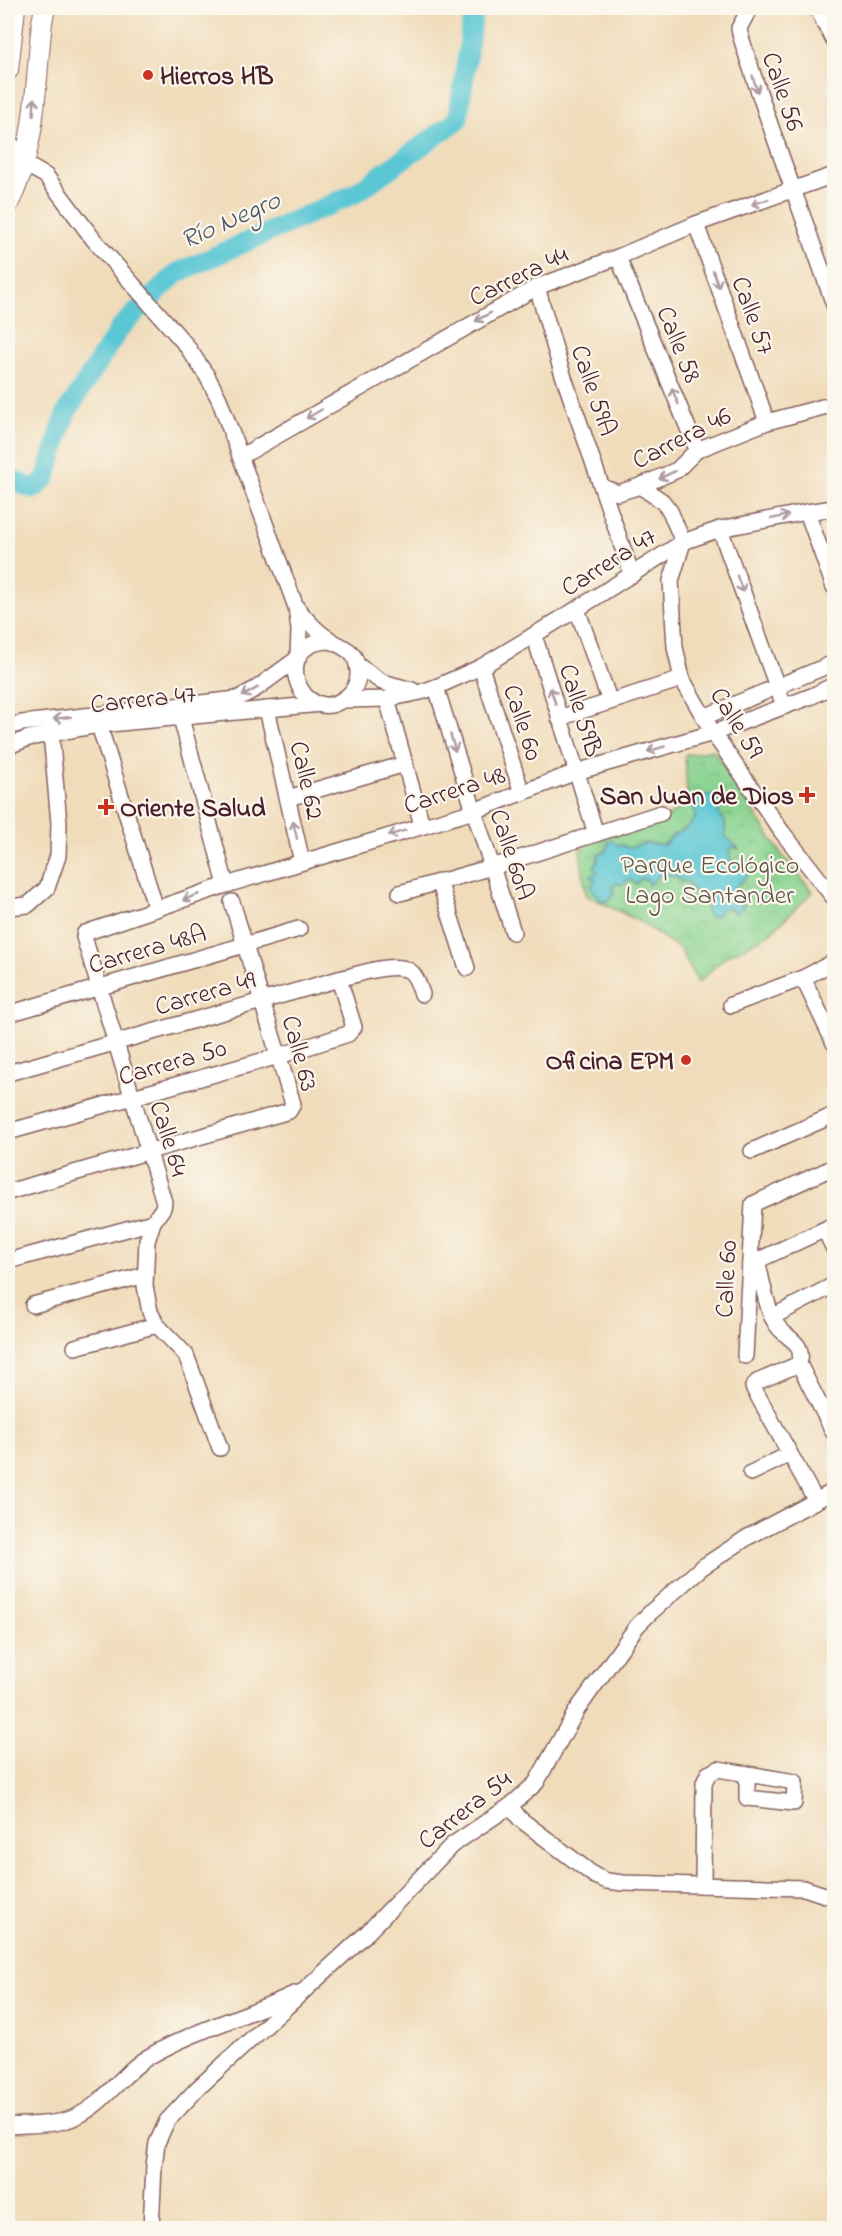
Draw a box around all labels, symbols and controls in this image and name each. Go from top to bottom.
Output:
street label: Calle 56 [750,47,812,137]
place label: Hierros HB [160,59,274,97]
marker: Hierros HB [141,68,155,82]
one-way arrow [750,74,761,93]
one-way arrow [28,97,39,117]
water label: Río Negro [175,182,288,261]
one-way arrow [751,198,770,209]
street label: Carrera 44 [463,237,576,318]
one-way arrow [711,269,722,288]
street label: Calle 57 [720,272,783,361]
street label: Calle 58 [645,301,710,389]
one-way arrow [475,312,493,323]
street label: Calle 59A [559,340,625,442]
one-way arrow [669,387,680,405]
street label: Carrera 46 [626,398,739,481]
one-way arrow [306,409,323,421]
one-way arrow [659,469,677,481]
one-way arrow [770,511,789,522]
street label: Carrera 47 [555,519,665,608]
one-way arrow [736,574,747,593]
street label: Calle 59B [547,660,611,762]
street label: Carrera 47 [89,677,198,725]
street label: Calle 60 [491,680,551,766]
street label: Calle 59 [699,680,772,767]
one-way arrow [242,686,259,698]
one-way arrow [547,687,558,706]
one-way arrow [53,713,73,724]
one-way arrow [448,734,459,753]
street label: Calle 62 [278,738,333,824]
one-way arrow [647,744,666,755]
street label: Carrera 48 [399,757,511,826]
place label: San Juan de Dios [600,779,794,817]
marker: San Juan de Dios [798,786,816,804]
place label: Oriente Salud [120,791,266,829]
marker: Oriente Salud [97,798,115,816]
street label: Calle 60A [478,804,543,905]
one-way arrow [289,821,301,840]
one-way arrow [388,828,407,839]
park label: Parque Ecológico Lago Santander [621,848,799,916]
one-way arrow [182,892,201,903]
street label: Carrera 48A [84,916,211,986]
street label: Carrera 49 [151,962,261,1027]
street label: Calle 63 [270,1011,326,1096]
street label: Carrera 50 [114,1030,231,1097]
place label: Oficina EPM [546,1044,674,1082]
marker: Oficina EPM [679,1053,693,1067]
street label: Calle 64 [138,1096,197,1182]
street label: Calle 60 [707,1239,749,1319]
street label: Carrera 54 [411,1762,521,1860]

